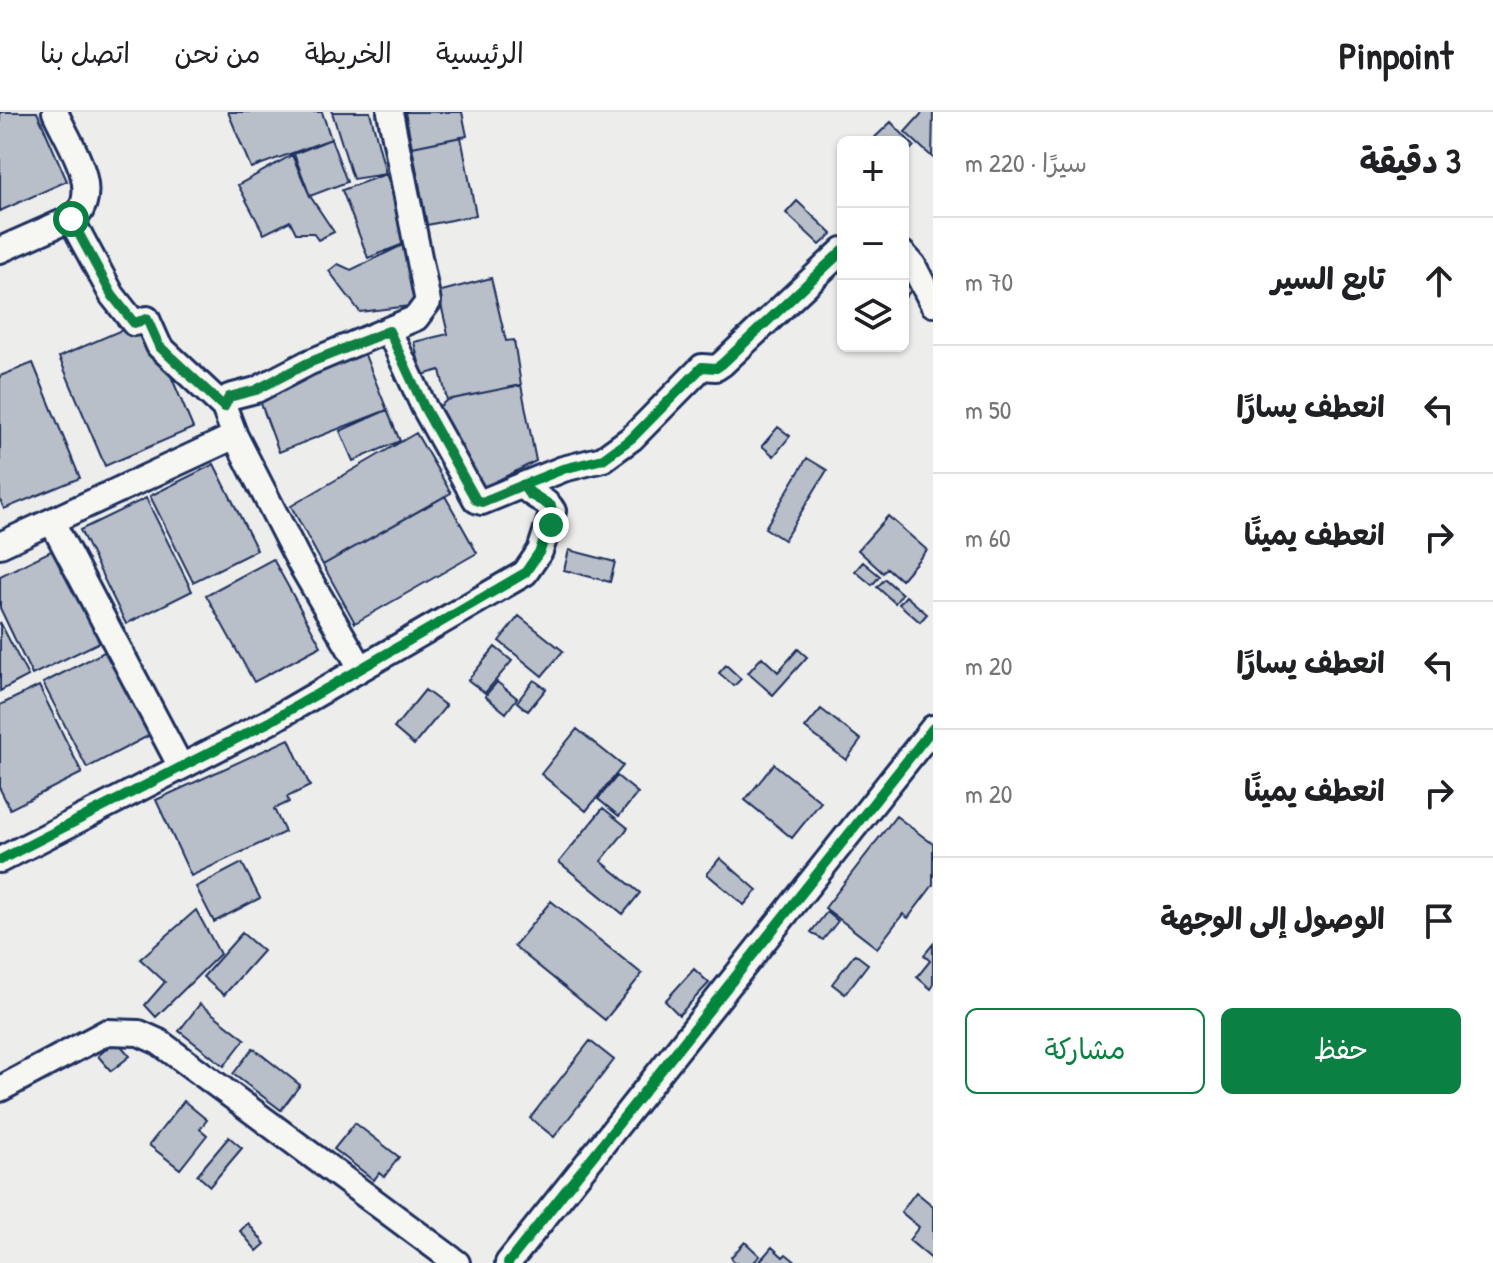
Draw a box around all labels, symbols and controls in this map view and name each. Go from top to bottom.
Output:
text: Pinpoint [1339,29,1453,81]
text: اتصل بنا [40,34,130,72]
text: من نحن [174,34,261,72]
text: الخريطة [305,34,392,72]
text: الرئيسية [436,34,524,72]
map controls [837,136,909,352]
button: + [837,136,909,208]
text: 3 دقيقة [1360,138,1461,184]
text: سيرًا · 220 m [965,145,1087,180]
route start [53,201,89,237]
button: − [837,208,909,280]
text: تابع السير [1271,258,1385,298]
icon: ahead [1417,259,1461,303]
text: 70 m [965,264,1013,299]
button: layers [837,280,909,352]
text: انعطف يسارًا [1236,386,1385,426]
icon: left [1417,387,1461,431]
text: 50 m [965,392,1011,427]
route end [533,507,569,543]
text: انعطف يمينًا [1244,514,1385,554]
icon: right [1417,515,1461,559]
text: 60 m [965,520,1011,555]
text: انعطف يسارًا [1236,642,1385,682]
icon: left [1417,643,1461,687]
text: 20 m [965,648,1013,683]
text: انعطف يمينًا [1244,770,1385,810]
icon: right [1417,771,1461,815]
text: 20 m [965,776,1013,811]
text: الوصول إلى الوجهة [1160,898,1385,938]
icon: arrive [1417,899,1461,943]
button: مشاركة [965,1008,1205,1094]
button: حفظ [1221,1008,1461,1094]

